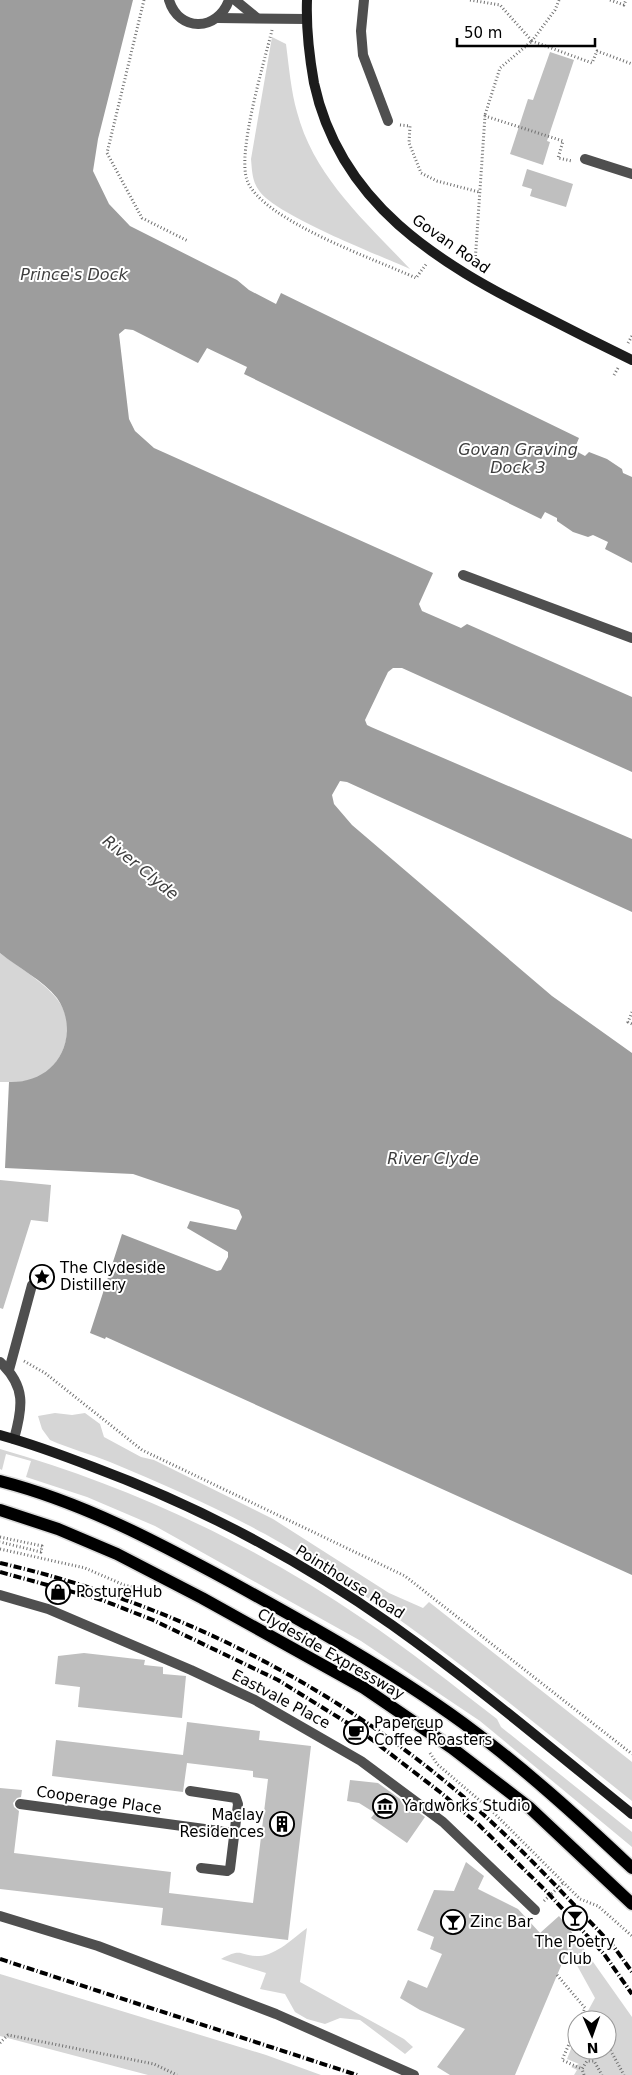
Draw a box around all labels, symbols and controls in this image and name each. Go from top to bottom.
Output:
scale bar [457,15,594,47]
text: 50 m [464,24,502,42]
street label: Govan Road [409,211,493,277]
water label: Prince's Dock [20,265,128,284]
water label: Govan Graving Dock 3 [458,440,578,477]
water label: River Clyde [99,831,182,904]
water label: River Clyde [387,1149,479,1168]
place label: The Clydeside Distillery [59,1259,166,1294]
place icon: The Clydeside Distillery [29,1264,55,1290]
street label: Pointhouse Road [292,1541,408,1623]
shop icon: PostureHub [45,1579,71,1605]
place label: PostureHub [76,1583,162,1601]
street label: Clydeside Expressway [254,1605,408,1704]
street label: Eastvale Place [229,1666,333,1732]
place label: Papercup Coffee Roasters [374,1714,492,1749]
cafe icon: Papercup Coffee Roasters [343,1719,369,1745]
street label: Cooperage Place [35,1782,163,1818]
museum icon: Yardworks Studio [372,1793,398,1819]
place label: Yardworks Studio [401,1797,530,1815]
place label: Maclay Residences [179,1806,264,1841]
building icon: Maclay Residences [269,1811,295,1837]
bar icon: The Poetry Club [562,1905,588,1931]
bar icon: Zinc Bar [440,1909,466,1935]
place label: Zinc Bar [470,1913,533,1931]
place label: The Poetry Club [534,1933,615,1968]
north arrow [567,2010,617,2060]
text: N [586,2040,599,2056]

